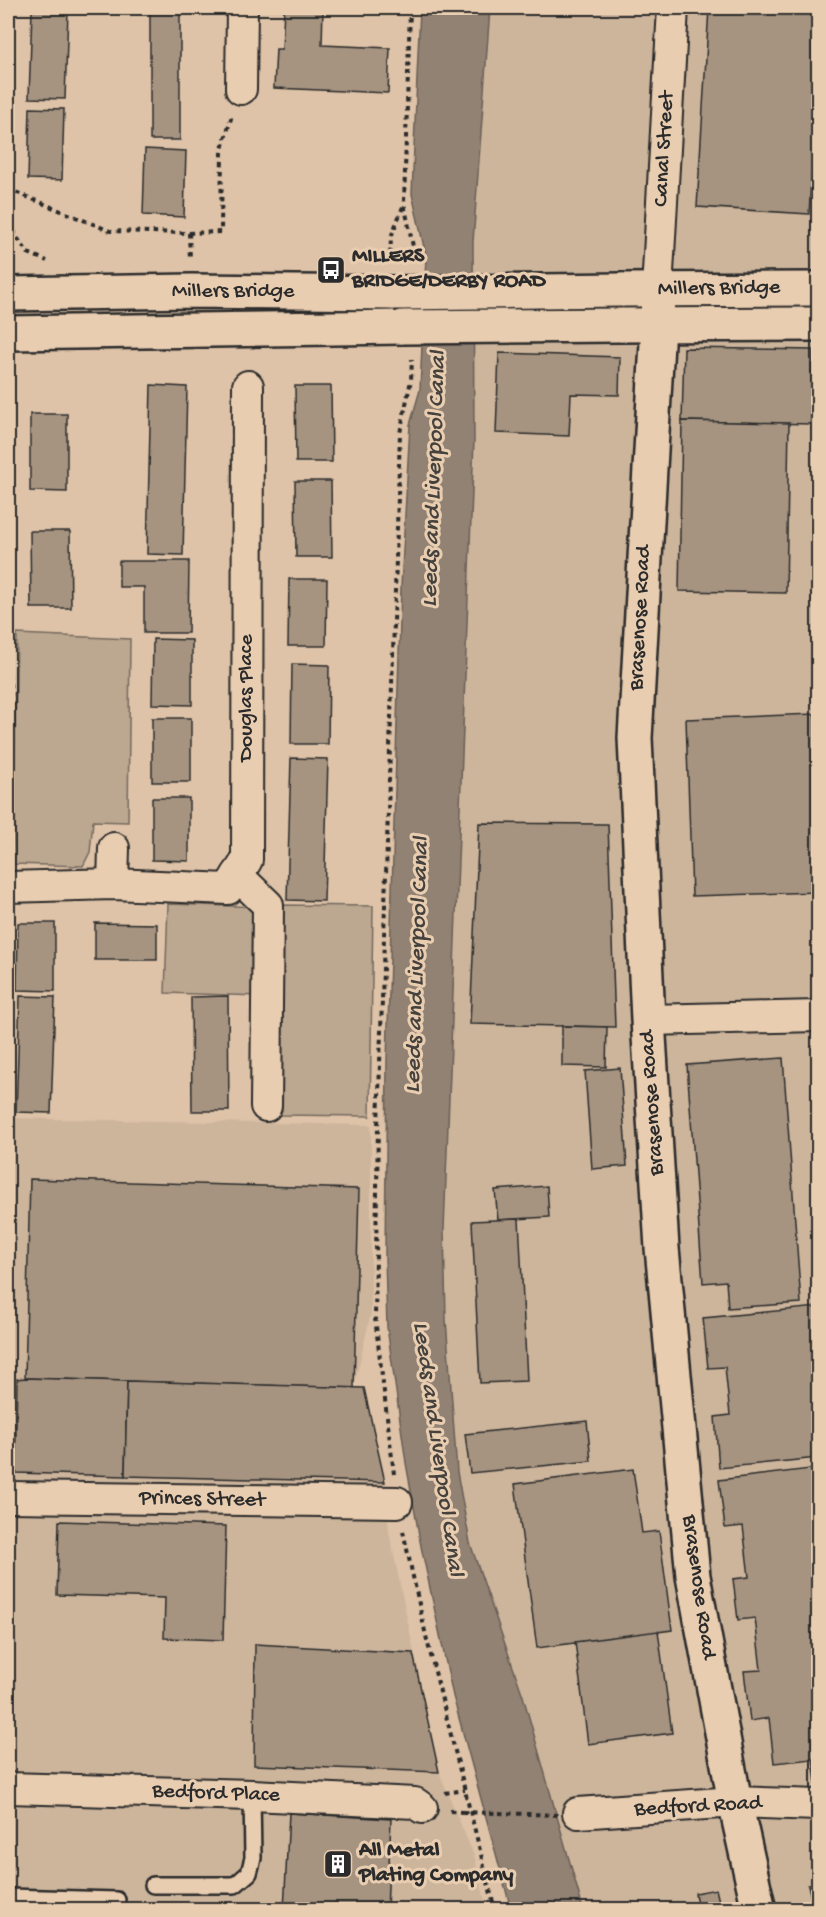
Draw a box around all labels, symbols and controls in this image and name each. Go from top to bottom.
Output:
street label: Canal Street [649,89,681,207]
place label: MILLERS BRIDGE/DERBY ROAD [351,244,546,295]
bus stop icon: MILLERS BRIDGE/DERBY ROAD [315,254,347,286]
street label: Millers Bridge [657,275,781,303]
street label: Millers Bridge [172,279,295,305]
water label: Leeds and Liverpool Canal [416,349,454,607]
street label: Brasenose Road [624,543,658,692]
street label: Douglas Place [234,634,260,764]
water label: Leeds and Liverpool Canal [399,835,437,1093]
street label: Brasenose Road [635,1028,671,1177]
water label: Leeds and Liverpool Canal [405,1320,469,1580]
street label: Princes Street [138,1486,267,1514]
street label: Brasenose Road [675,1512,721,1663]
street label: Bedford Place [151,1779,281,1809]
street label: Bedford Road [633,1791,764,1823]
place label: All Metal Plating Company [358,1838,514,1889]
building icon: All Metal Plating Company [322,1848,354,1880]

